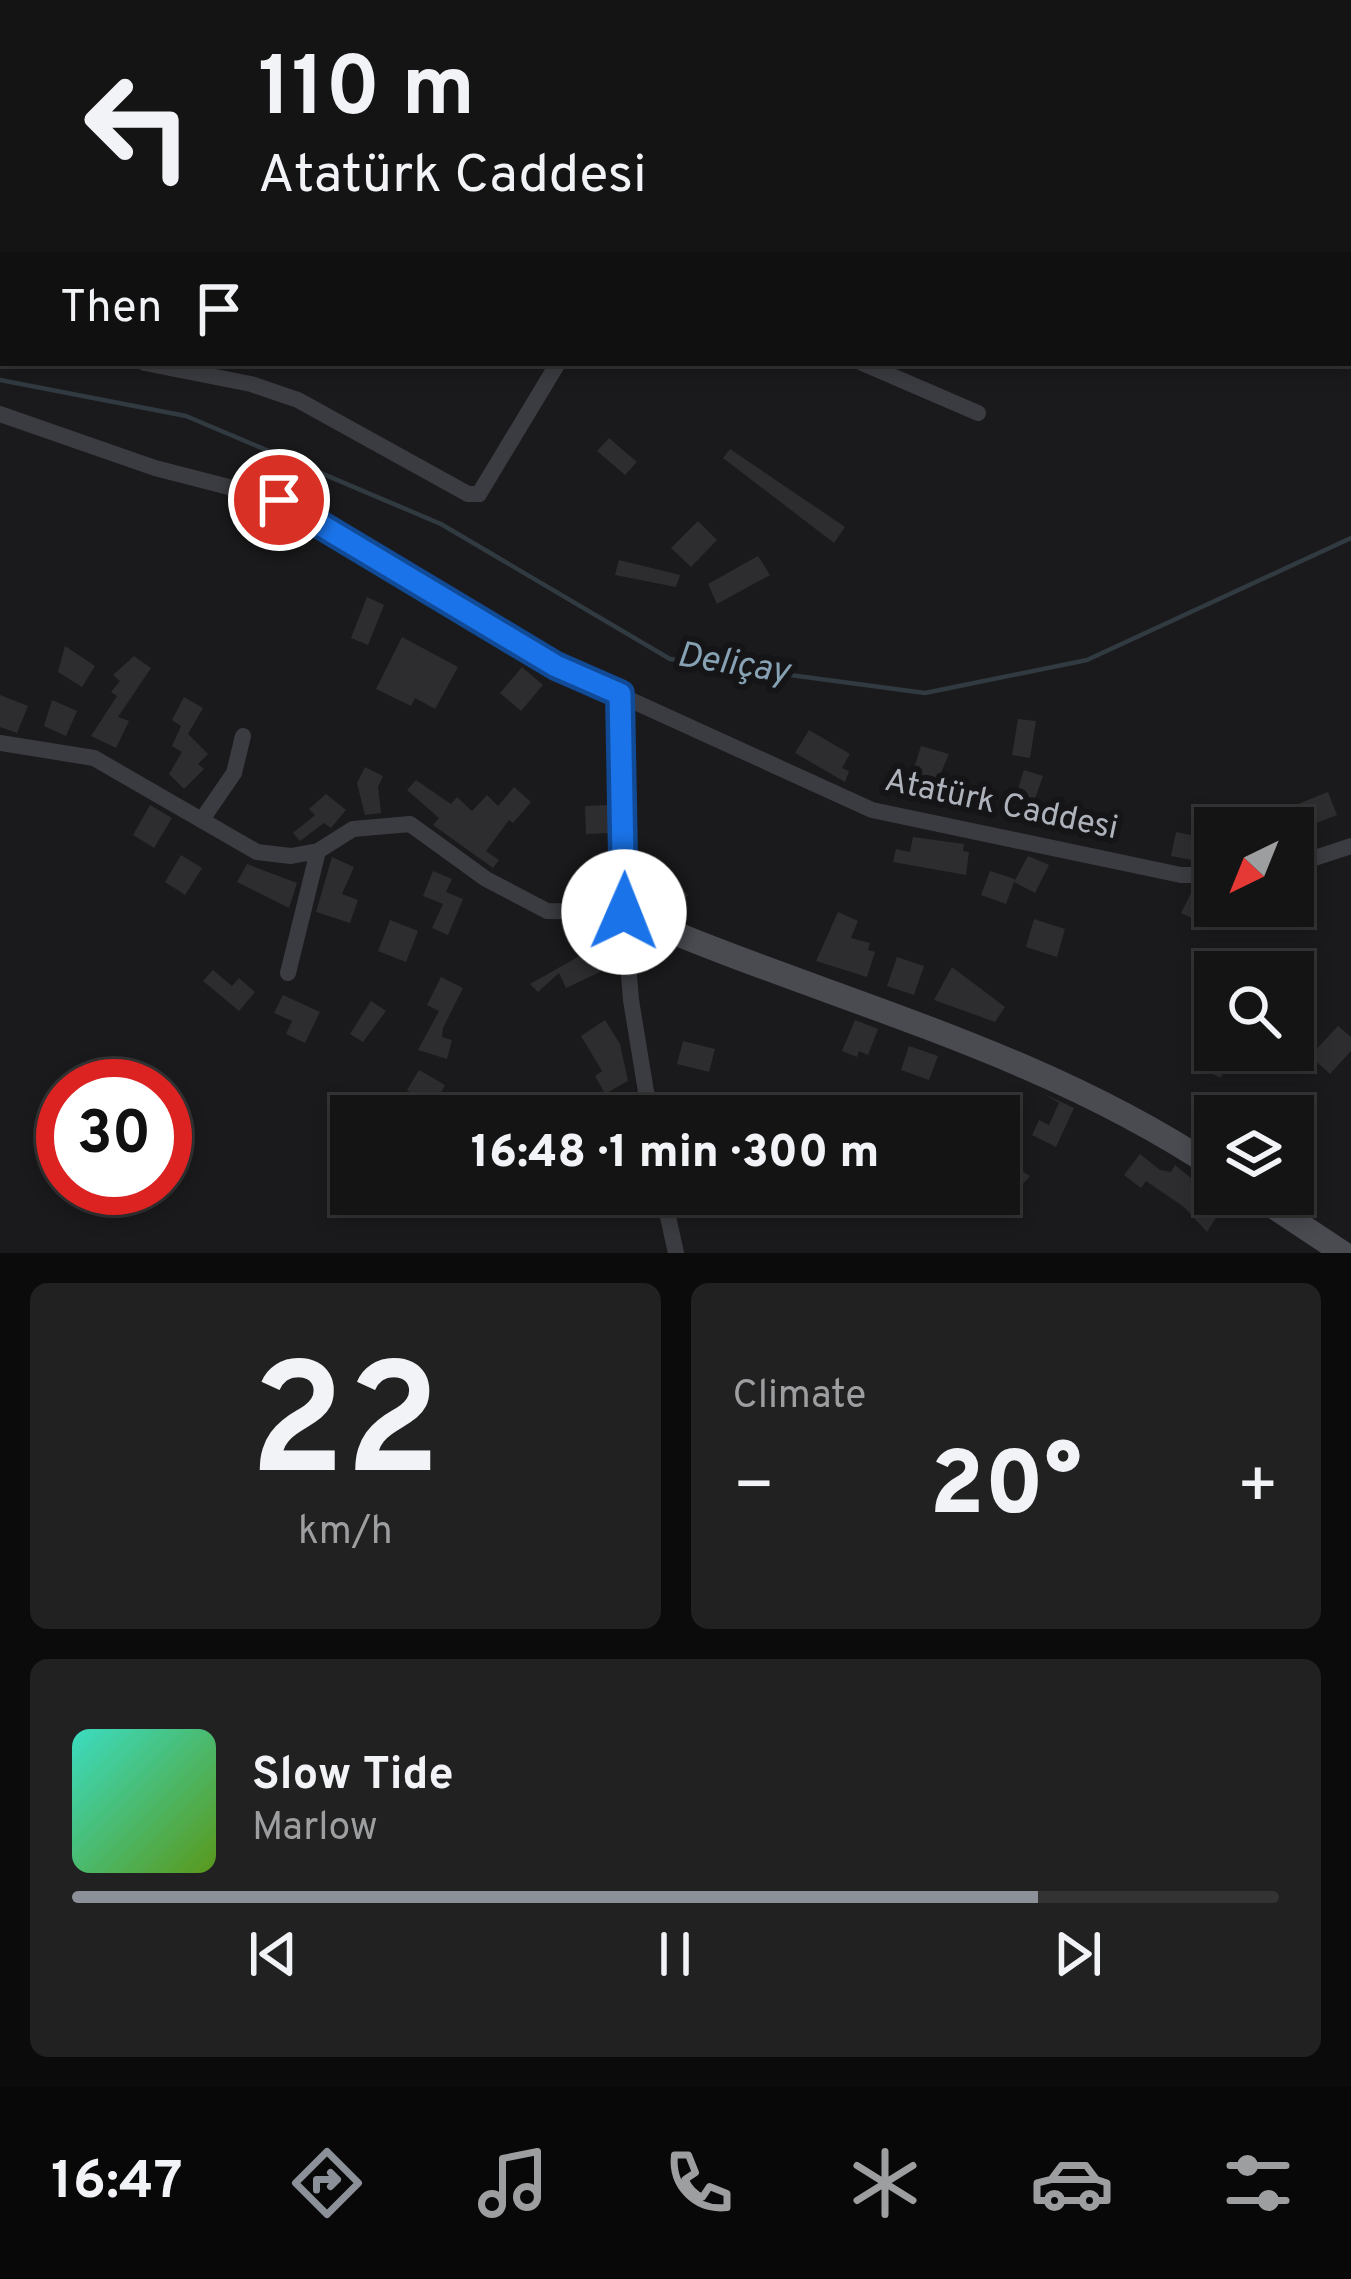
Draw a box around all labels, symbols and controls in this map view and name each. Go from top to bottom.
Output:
text: 110 m [258,39,475,145]
icon: left [60,48,216,204]
text: Atatürk Caddesi [258,143,647,212]
icon: arrive [186,276,252,342]
text: Then [60,281,162,338]
pin [228,449,330,551]
icon: arrive [246,467,312,533]
water label: Deliçay [673,633,795,697]
street label: Atatürk Caddesi [880,761,1122,851]
north arrow [1194,807,1314,927]
map controls [1194,807,1314,1215]
position arrow [561,849,687,975]
button: search [1194,951,1314,1071]
speed limit sign: 30 [36,1059,192,1215]
button: layers [1194,1095,1314,1215]
text: 16:48 · 1 min · 300 m [471,1126,879,1183]
text: 22 [250,1332,441,1530]
text: Climate [733,1373,866,1422]
text: 20° [930,1433,1082,1546]
text: − [733,1448,775,1531]
text: + [1236,1448,1279,1531]
text: km/h [298,1509,393,1558]
text: Slow Tide [252,1748,454,1805]
text: Marlow [252,1805,378,1854]
icon: previous [240,1921,306,1987]
icon: pause [642,1921,708,1987]
icon: next [1045,1921,1111,1987]
icon: directions [285,2141,369,2225]
icon: music [471,2141,555,2225]
icon: phone [657,2141,741,2225]
icon: climate [843,2141,927,2225]
icon: car [1030,2141,1114,2225]
icon: filters [1216,2141,1300,2225]
text: 16:47 [51,2149,183,2218]

